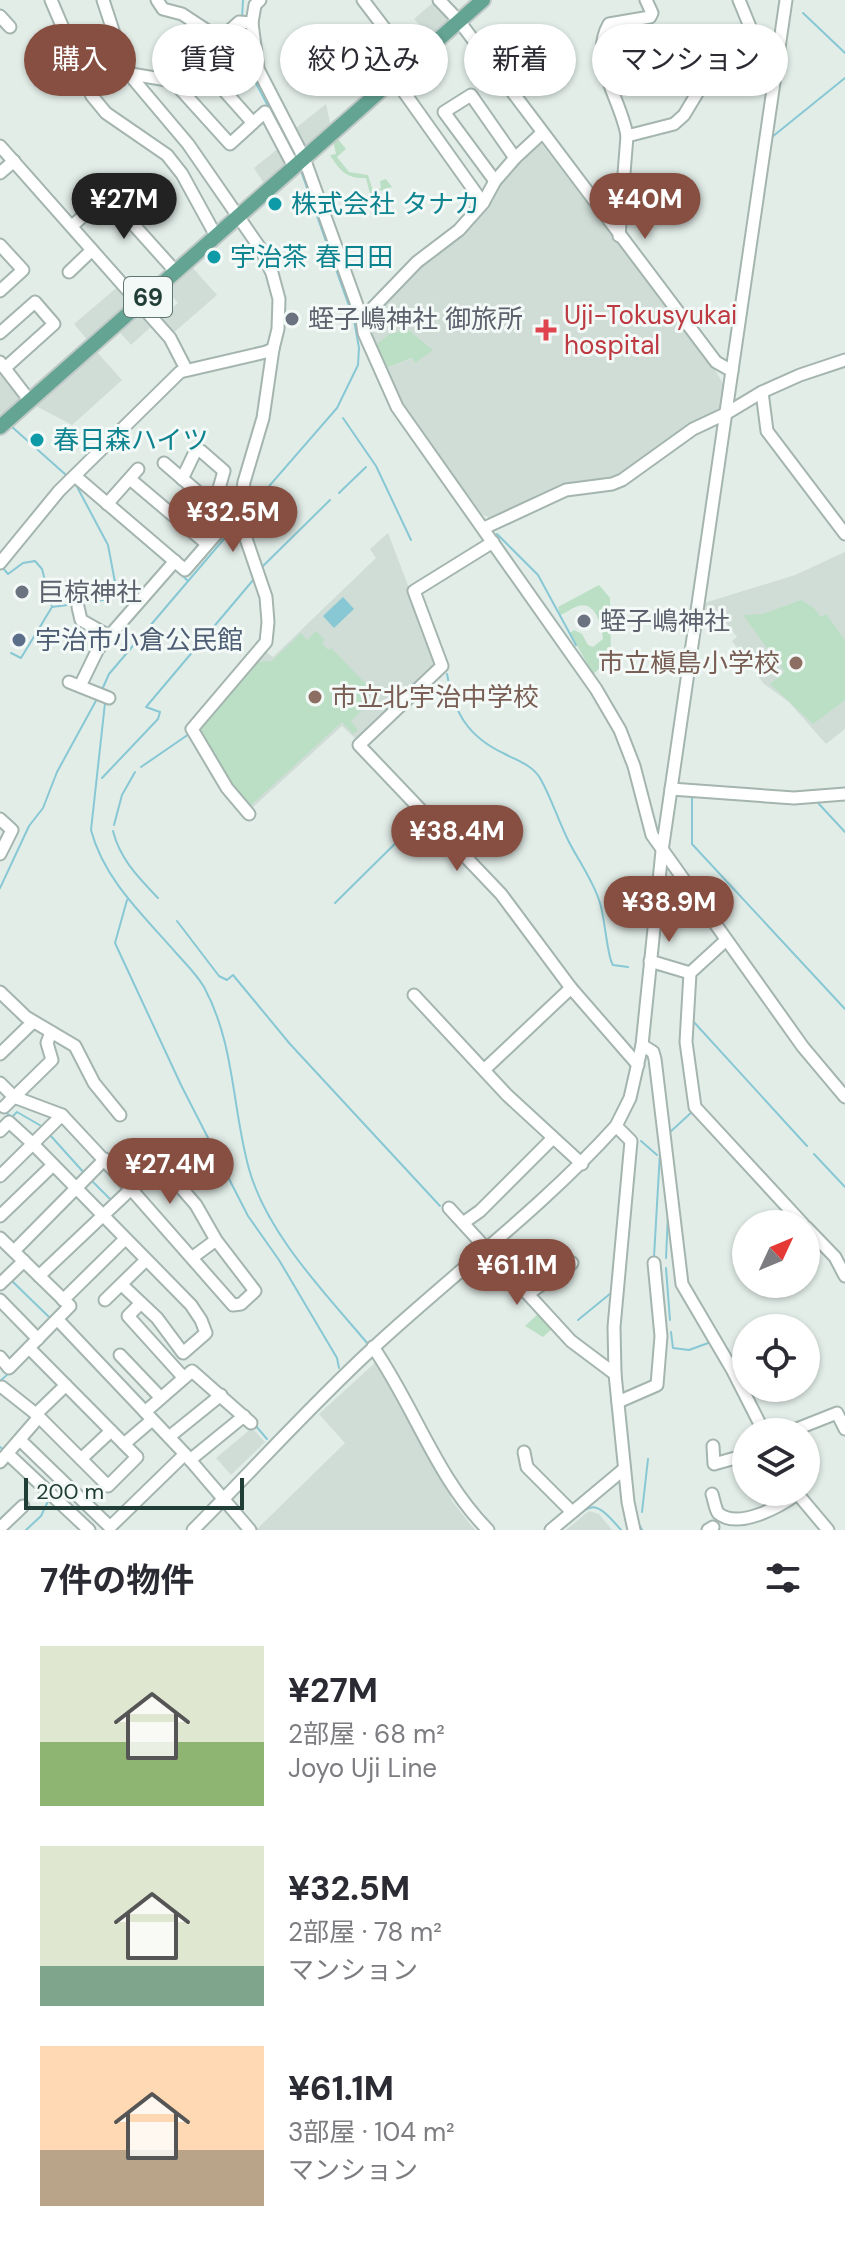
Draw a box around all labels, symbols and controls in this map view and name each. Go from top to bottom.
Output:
chip: 購入 [24,24,136,96]
chip: 賃貸 [152,24,264,96]
chip: 絞り込み [280,24,448,96]
chip: 新着 [464,24,576,96]
chip: マンション [592,24,788,96]
pin: ¥27M [77,173,171,241]
pin: ¥40M [598,173,692,241]
text: ¥27M [90,182,158,216]
text: ¥40M [607,182,683,216]
place label: 株式会社 タナカ [291,187,480,221]
marker: 株式会社 タナカ [266,195,284,213]
place label: 宇治茶 春日田 [230,240,393,274]
marker: 宇治茶 春日田 [205,248,223,266]
road number: 69 [124,277,172,317]
place label: Uji-Tokusyukai hospital [564,298,737,362]
place label: 蛭子嶋神社 御旅所 [308,302,523,336]
marker: 蛭子嶋神社 御旅所 [283,310,301,328]
marker: Uji-Tokusyukai hospital [535,319,557,341]
place label: 春日森ハイツ [53,423,208,457]
marker: 春日森ハイツ [28,431,46,449]
pin: ¥32.5M [168,486,298,554]
text: ¥32.5M [186,495,280,529]
place label: 巨椋神社 [38,575,142,609]
marker: 巨椋神社 [13,583,31,601]
place label: 蛭子嶋神社 [600,604,730,638]
marker: 蛭子嶋神社 [575,612,593,630]
place label: 宇治市小倉公民館 [35,623,243,657]
marker: 宇治市小倉公民館 [10,631,28,649]
place label: 市立槇島小学校 [598,646,780,680]
marker: 市立槇島小学校 [787,654,805,672]
place label: 市立北宇治中学校 [331,680,539,714]
marker: 市立北宇治中学校 [306,688,324,706]
pin: ¥38.4M [392,805,522,873]
text: ¥38.4M [409,814,505,848]
pin: ¥38.9M [604,876,734,944]
text: ¥38.9M [622,885,716,919]
pin: ¥27.4M [105,1138,235,1206]
text: ¥27.4M [125,1147,215,1181]
north arrow [732,1210,820,1298]
map controls [732,1210,820,1506]
pin: ¥61.1M [452,1239,582,1307]
text: ¥61.1M [476,1248,558,1282]
button: locate [732,1314,820,1402]
button: layers [732,1418,820,1506]
scale bar [24,1474,244,1510]
text: 200 m [36,1477,104,1506]
icon: filters [761,1556,805,1600]
text: 7件の物件 [40,1558,194,1603]
text: ¥27M [288,1668,378,1713]
icon: home [104,1678,200,1774]
text: 2部屋 · 68 m² [288,1717,445,1751]
text: Joyo Uji Line [288,1751,437,1785]
text: ¥32.5M [288,1866,410,1911]
icon: home [104,1878,200,1974]
text: 2部屋 · 78 m² [288,1915,442,1949]
text: マンション [288,1953,418,1987]
text: ¥61.1M [288,2066,394,2111]
icon: home [104,2078,200,2174]
text: 3部屋 · 104 m² [288,2115,455,2149]
text: マンション [288,2153,418,2187]

